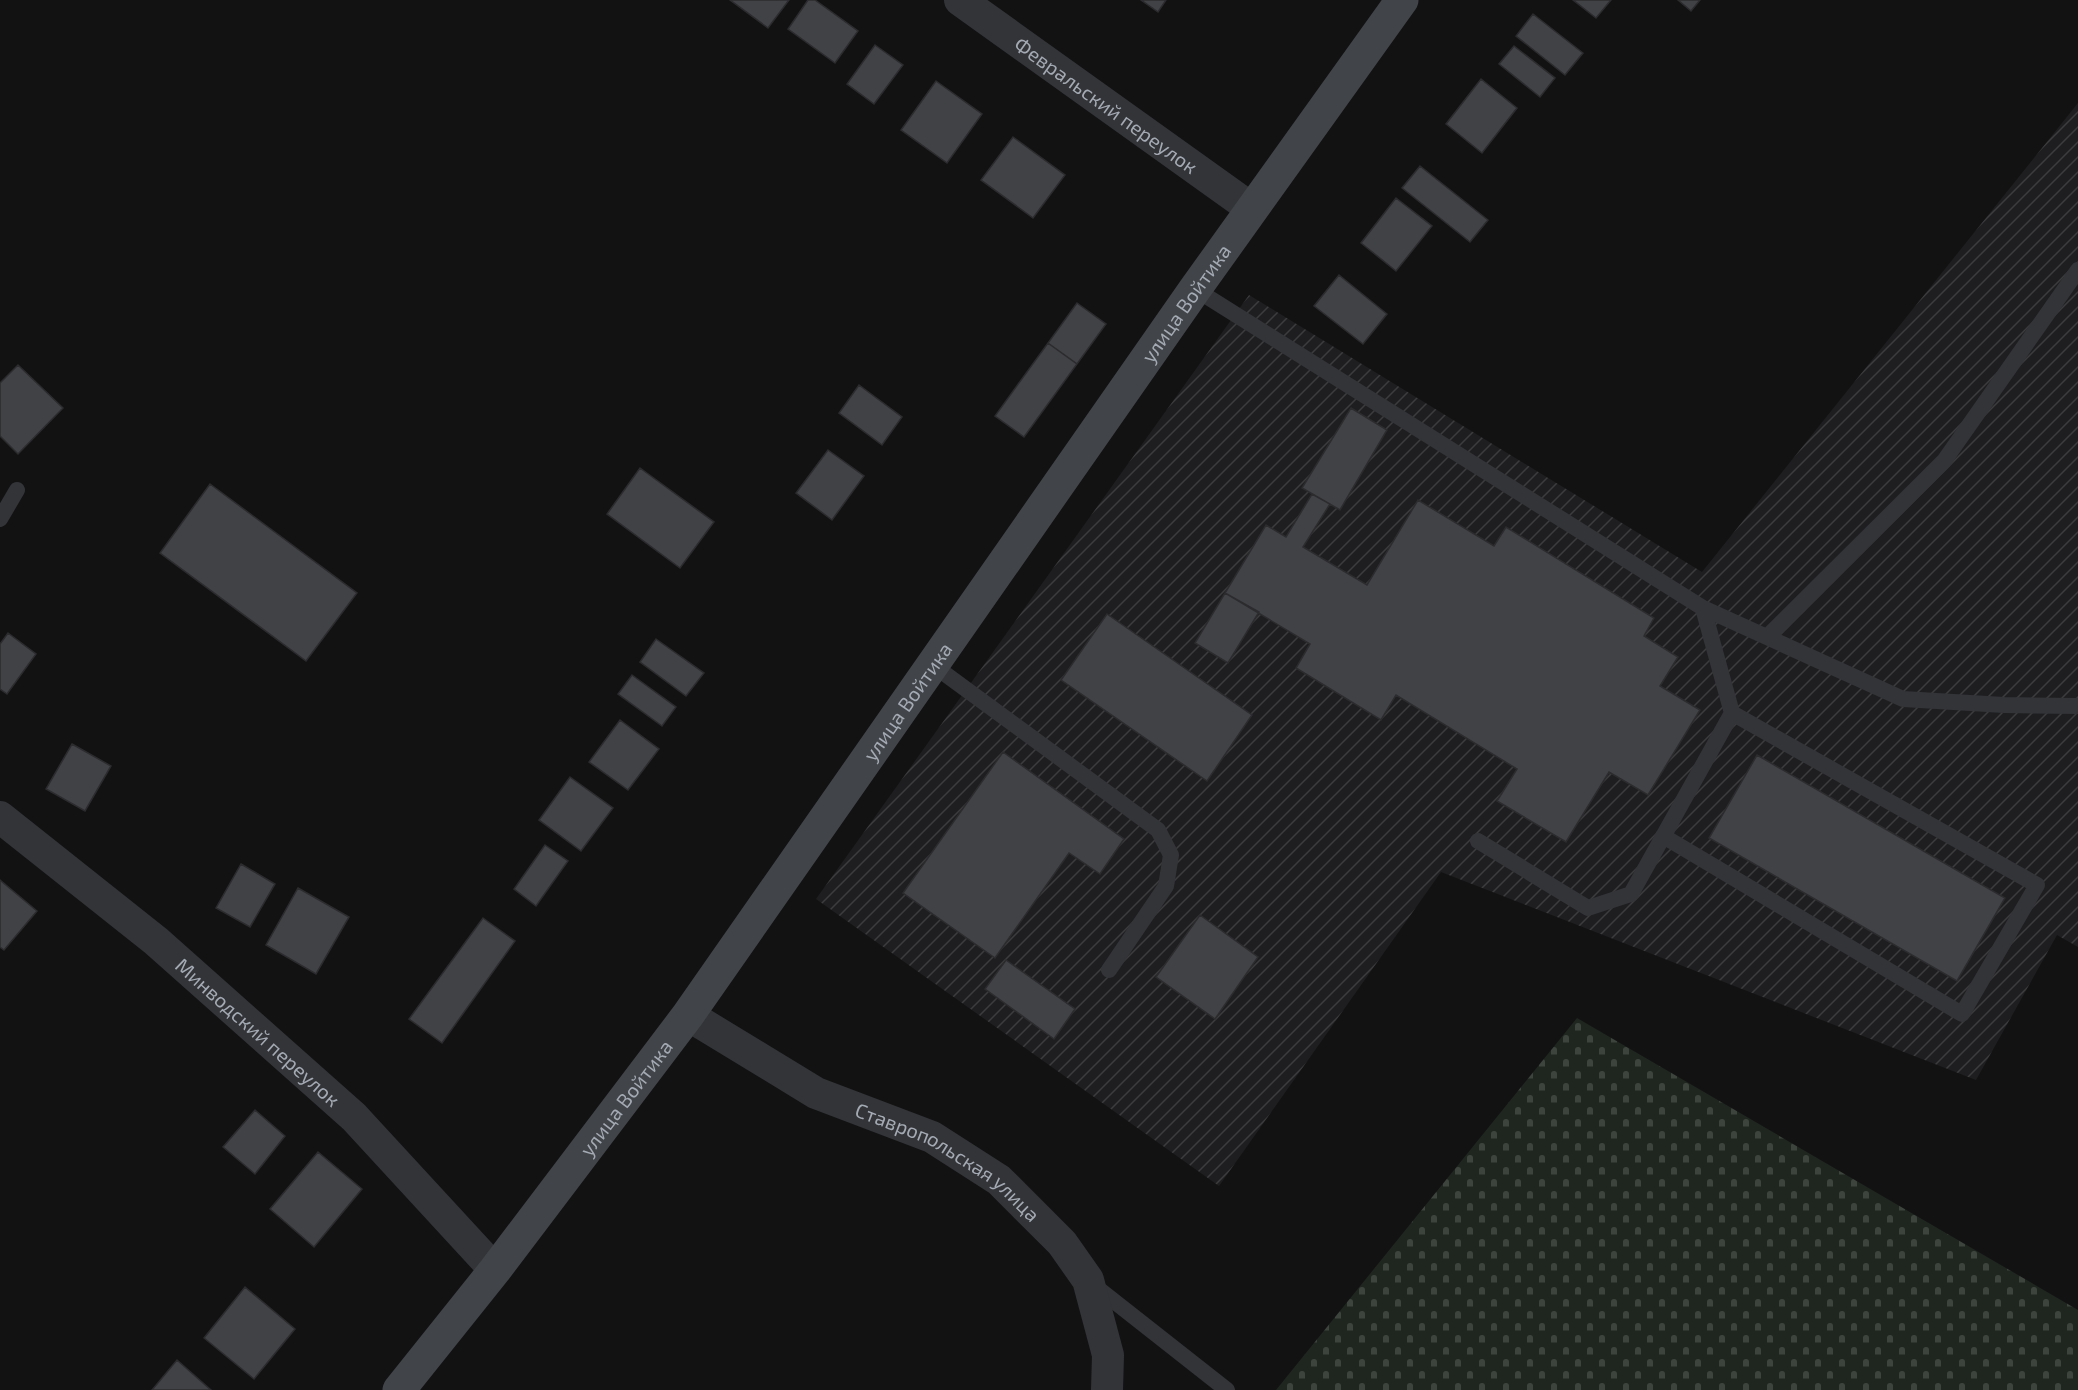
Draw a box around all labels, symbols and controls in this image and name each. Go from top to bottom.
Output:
street label: Февральский переулок [1010,31,1203,179]
street label: улица Войтика [1136,239,1235,367]
street label: улица Войтика [857,637,957,766]
street label: Минводский переулок [171,953,345,1111]
street label: улица Войтика [574,1035,677,1161]
street label: Ставропольская улица [852,1097,1045,1226]

